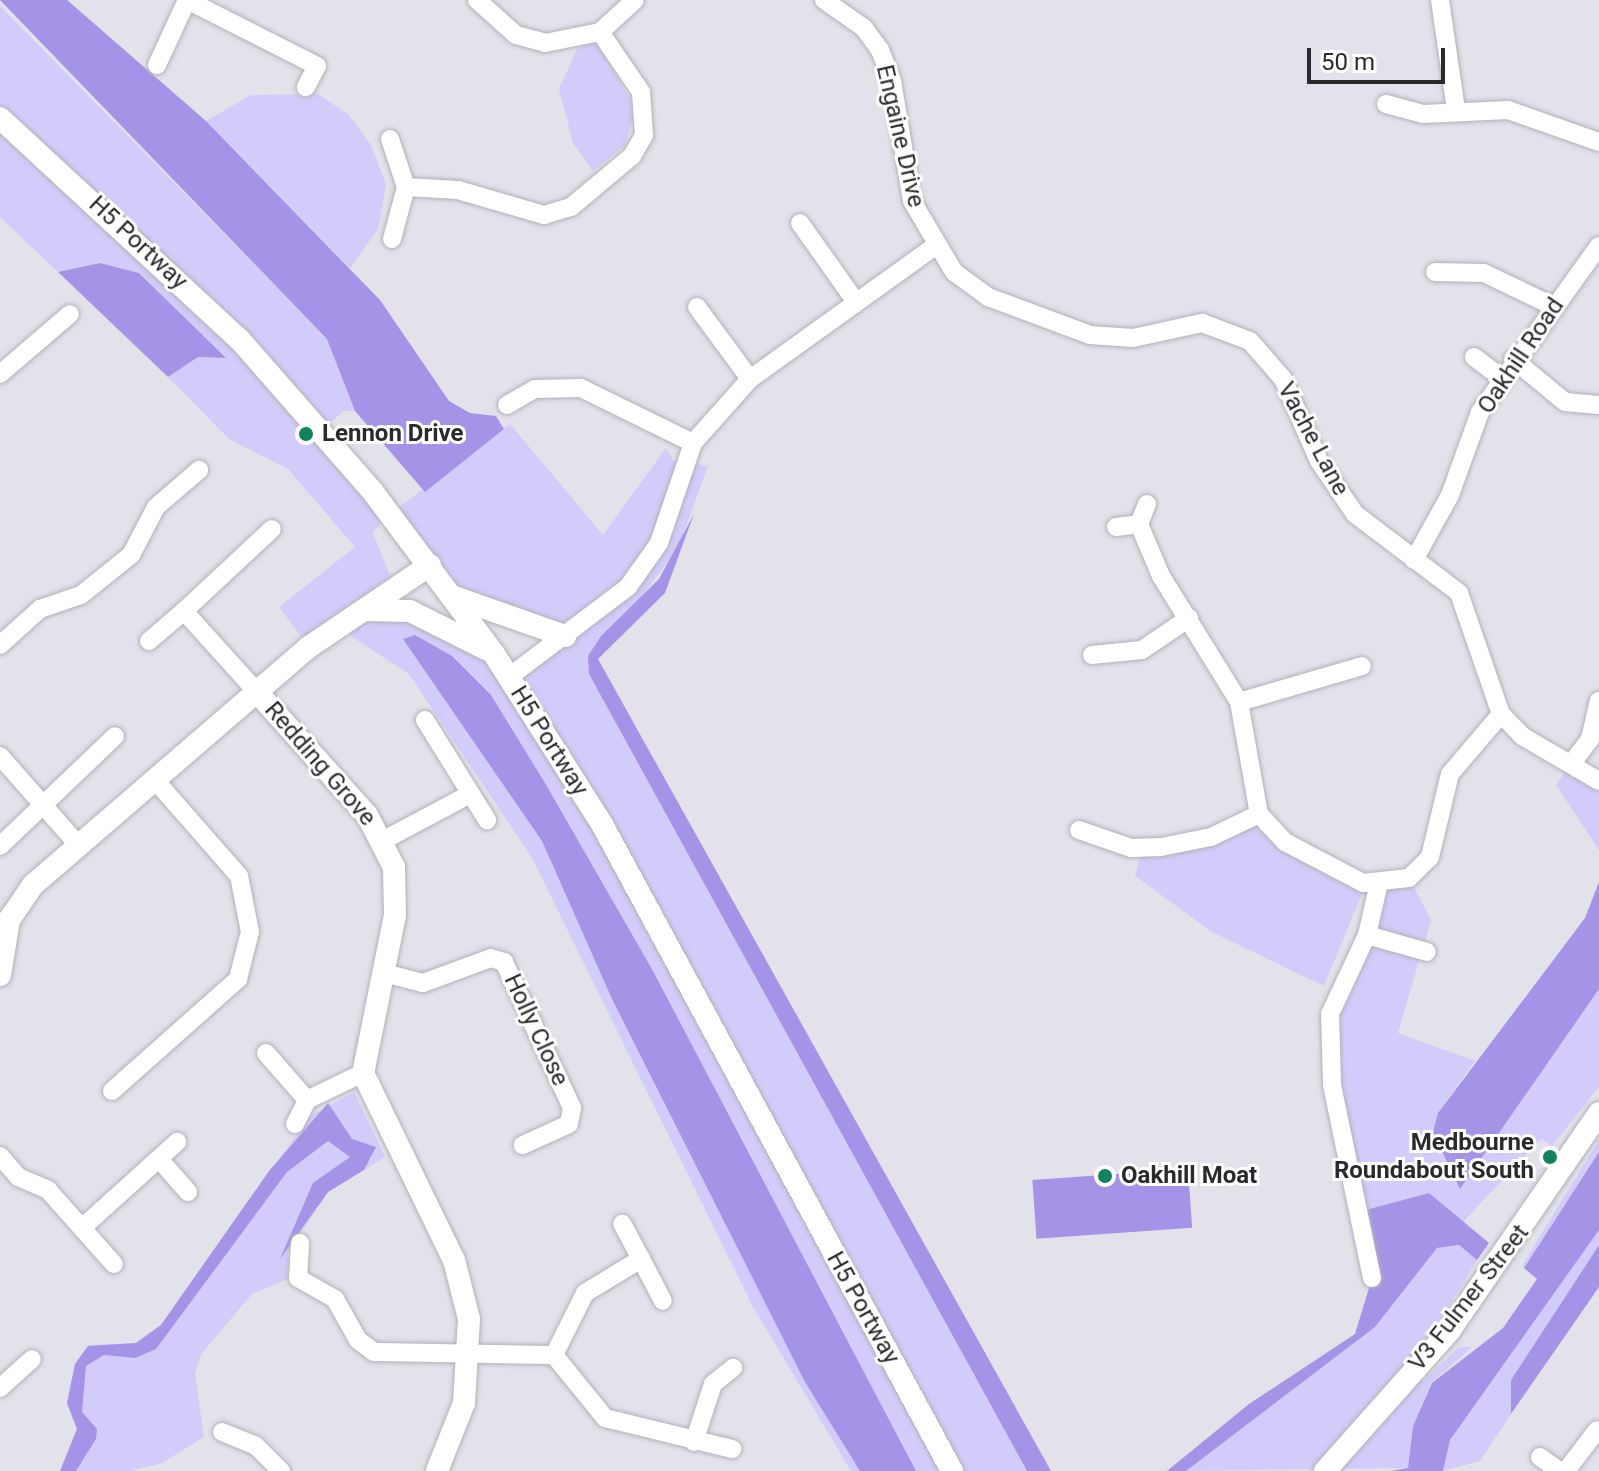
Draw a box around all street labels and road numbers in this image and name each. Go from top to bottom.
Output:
street label: Engaine Drive [870,62,930,210]
street label: H5 Portway [83,190,193,296]
street label: Oakhill Road [1472,293,1570,419]
street label: Vache Lane [1271,377,1355,501]
street label: H5 Portway [504,681,594,801]
street label: Redding Grove [258,696,382,832]
street label: Holly Close [498,970,574,1090]
street label: V3 Fulmer Street [1403,1219,1535,1377]
street label: H5 Portway [820,1247,906,1369]

